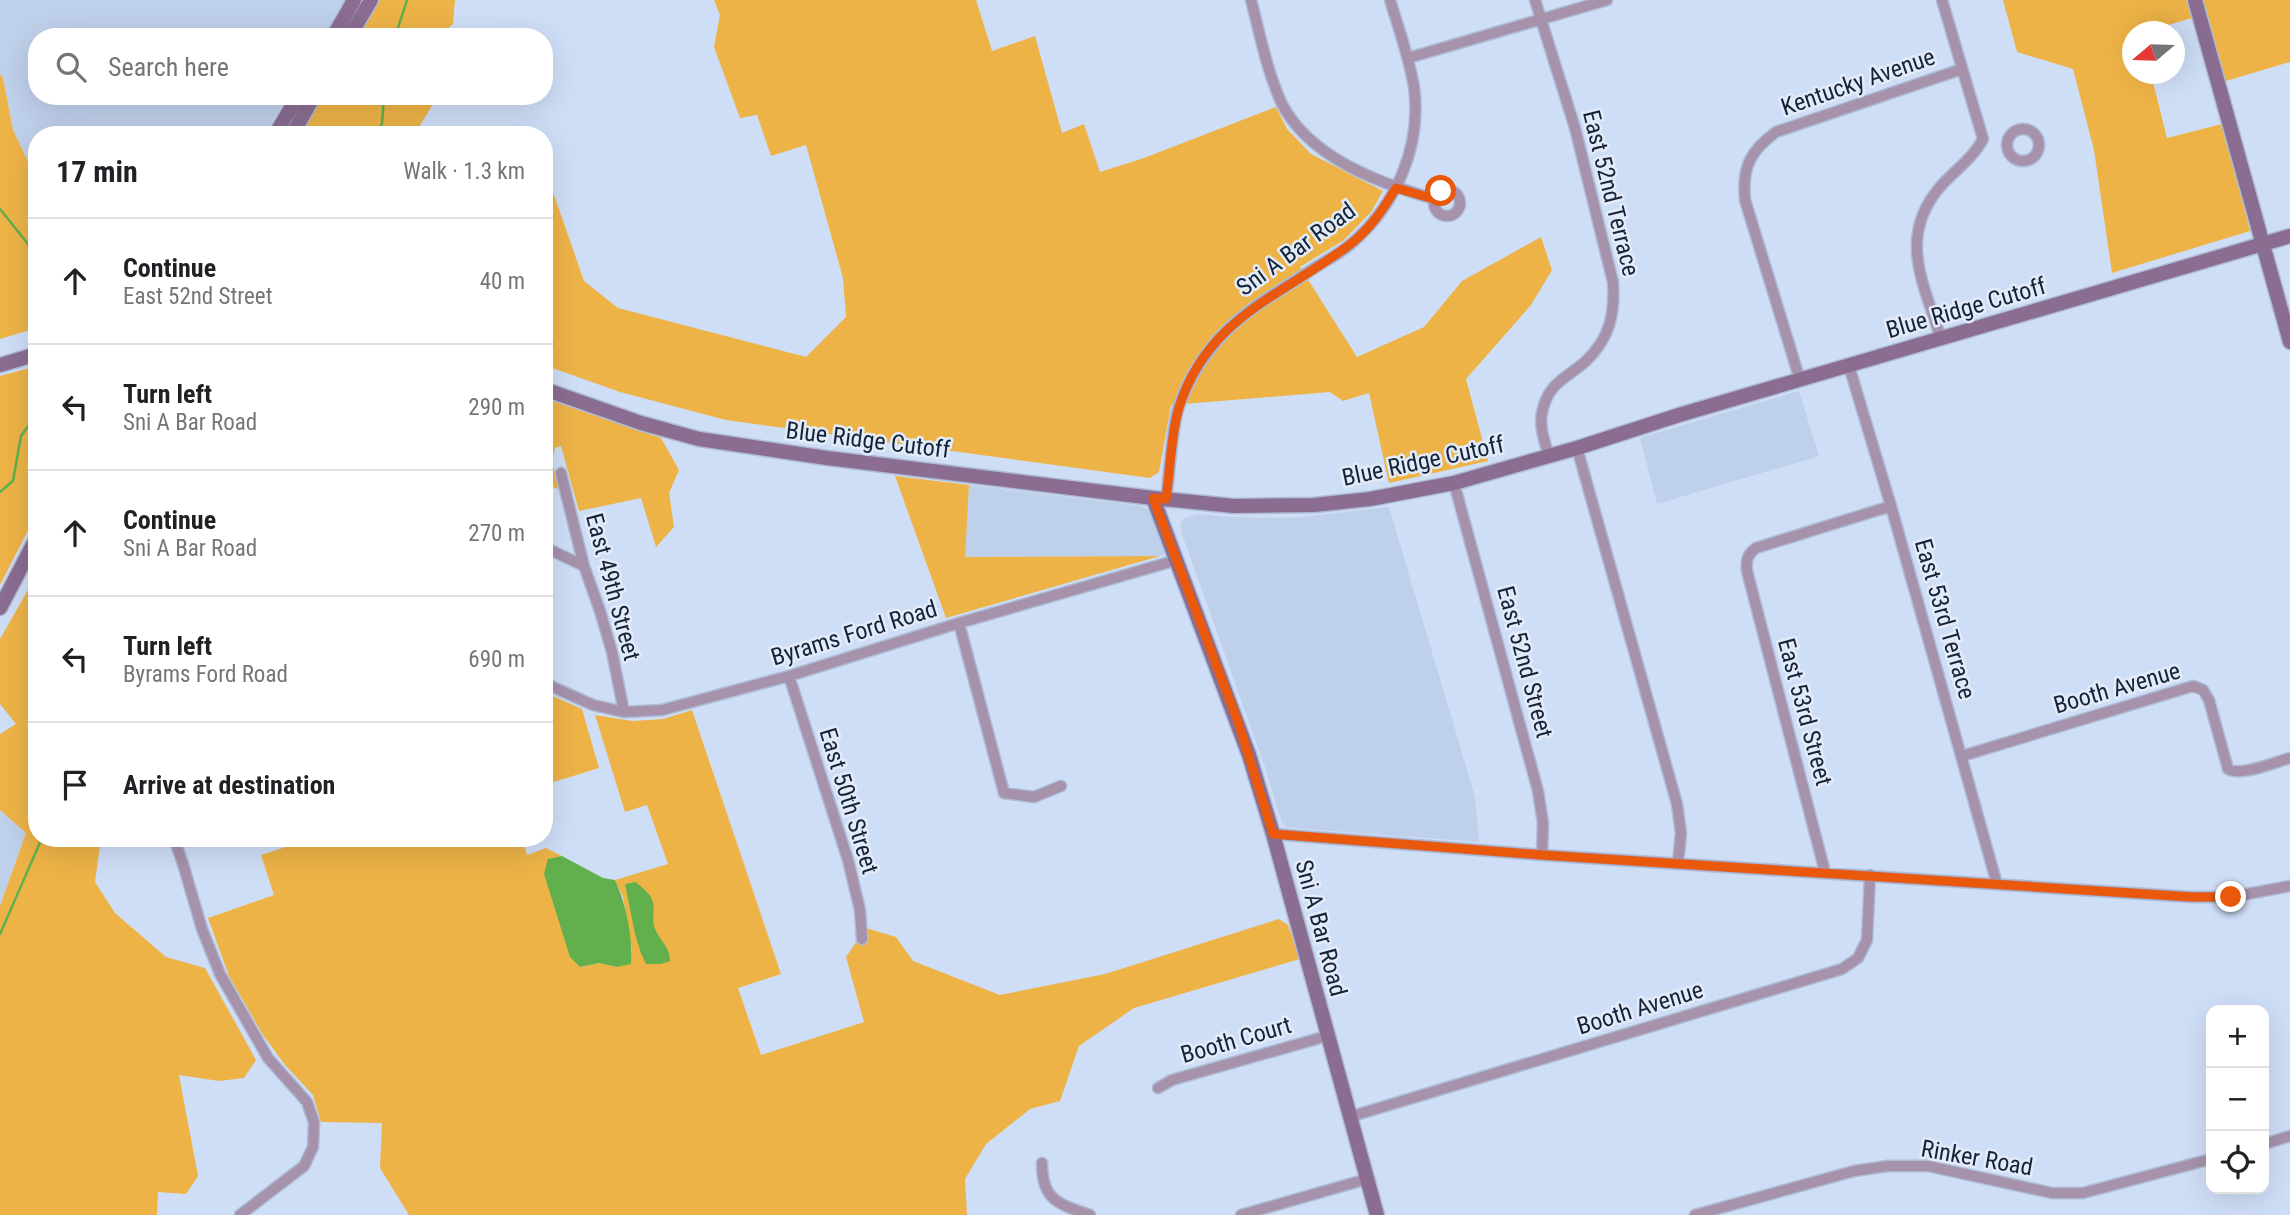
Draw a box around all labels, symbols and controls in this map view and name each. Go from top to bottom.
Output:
north arrow [2122,21,2185,84]
search box [28,28,553,105]
street label: Kentucky Avenue [1777,43,1939,121]
icon: search [52,48,90,86]
text: Search here [108,52,229,82]
street label: East 52nd Terrace [1577,107,1645,279]
text: 17 min [56,154,138,189]
text: Walk · 1.3 km [403,158,525,185]
route start [1425,175,1456,206]
street label: Sni A Bar Road [1231,197,1361,301]
text: Continue [123,253,216,283]
icon: ahead [56,262,94,300]
text: 40 m [480,268,525,295]
street label: Blue Ridge Cutoff [1883,272,2050,344]
text: East 52nd Street [123,283,272,310]
text: Turn left [123,379,212,409]
icon: left [56,388,94,426]
text: 290 m [468,394,525,421]
text: Sni A Bar Road [123,409,257,436]
street label: Blue Ridge Cutoff [784,416,952,464]
street label: Blue Ridge Cutoff [1339,430,1507,492]
text: Continue [123,505,216,535]
street label: East 49th Street [580,510,646,664]
icon: ahead [56,514,94,552]
text: 270 m [468,520,525,547]
text: Sni A Bar Road [123,535,257,562]
street label: East 53rd Terrace [1909,536,1981,702]
street label: East 52nd Street [1491,583,1559,741]
street label: Byrams Ford Road [768,594,940,672]
text: Turn left [123,631,212,661]
street label: East 53rd Street [1772,635,1838,789]
icon: left [56,640,94,678]
text: 690 m [468,646,525,673]
street label: Booth Avenue [2050,657,2184,719]
text: Byrams Ford Road [123,661,288,688]
street label: East 50th Street [814,725,884,877]
icon: arrive [56,766,94,804]
text: Arrive at destination [123,770,335,800]
street label: Sni A Bar Road [1289,857,1353,999]
route end [2215,881,2246,912]
street label: Booth Avenue [1574,976,1706,1040]
map controls [2206,1005,2269,1194]
button: + [2206,1005,2269,1068]
street label: Booth Court [1178,1011,1294,1069]
button: − [2206,1068,2269,1131]
button: locate [2206,1131,2269,1194]
street label: Rinker Road [1919,1134,2035,1182]

